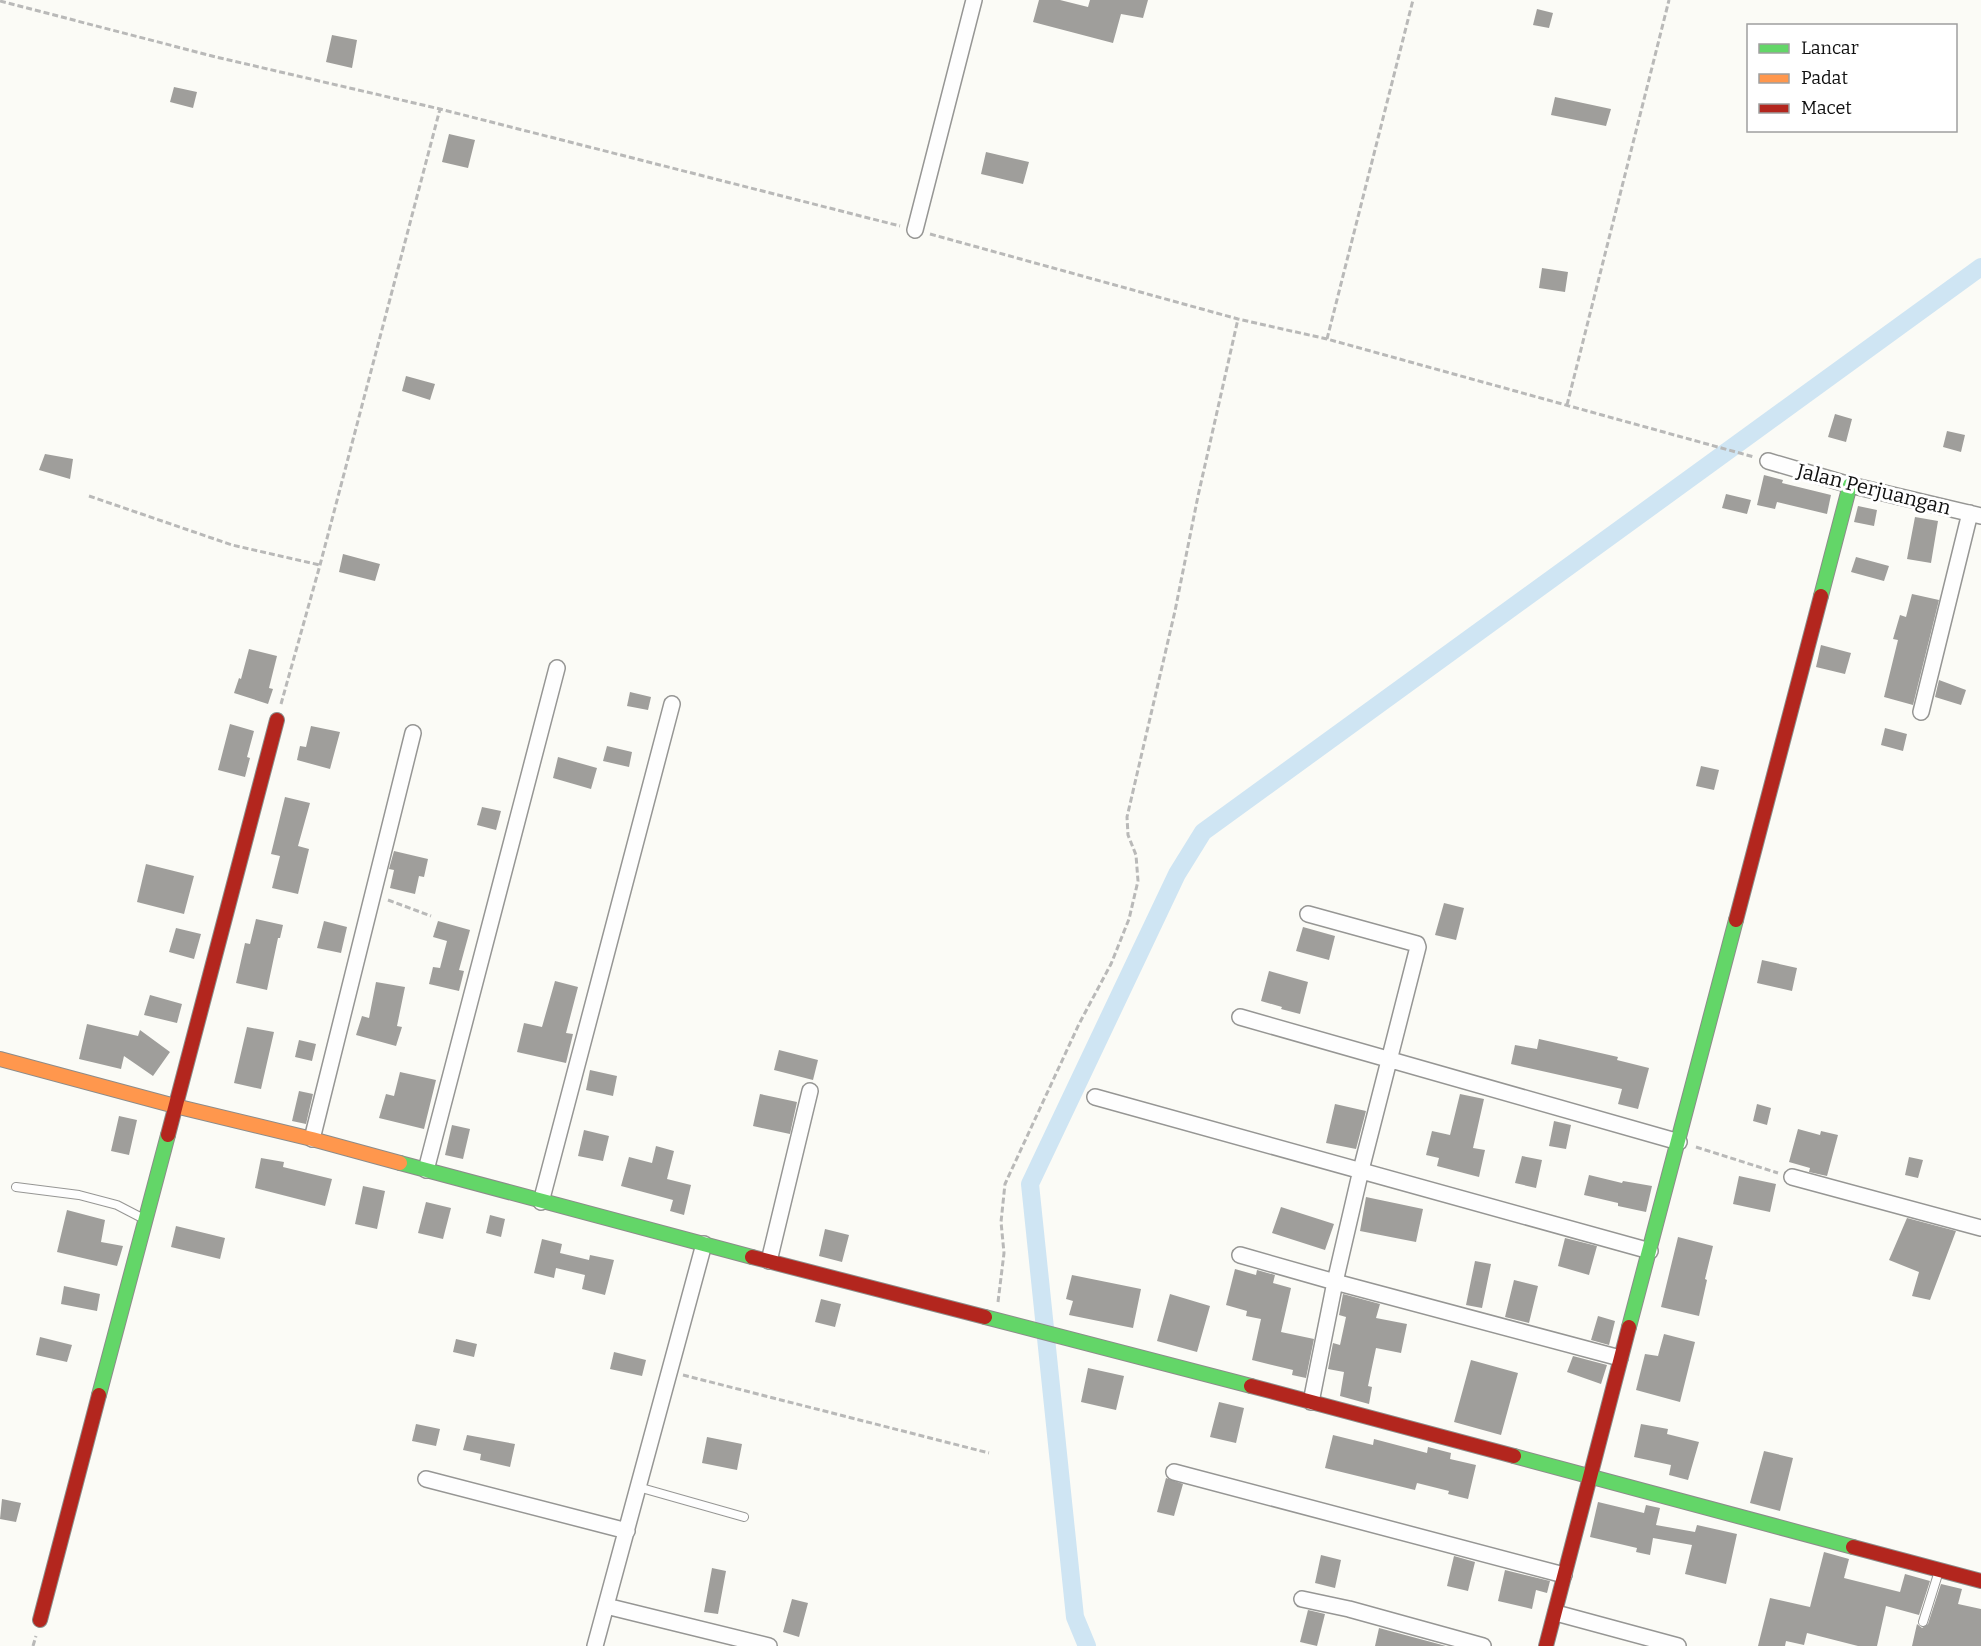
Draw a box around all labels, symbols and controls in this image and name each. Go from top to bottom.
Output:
legend [1747,24,1957,132]
text: Lancar [1801,37,1859,59]
text: Padat [1801,67,1848,89]
text: Macet [1801,97,1852,119]
street label: Jalan Perjuangan [1793,458,1954,521]

